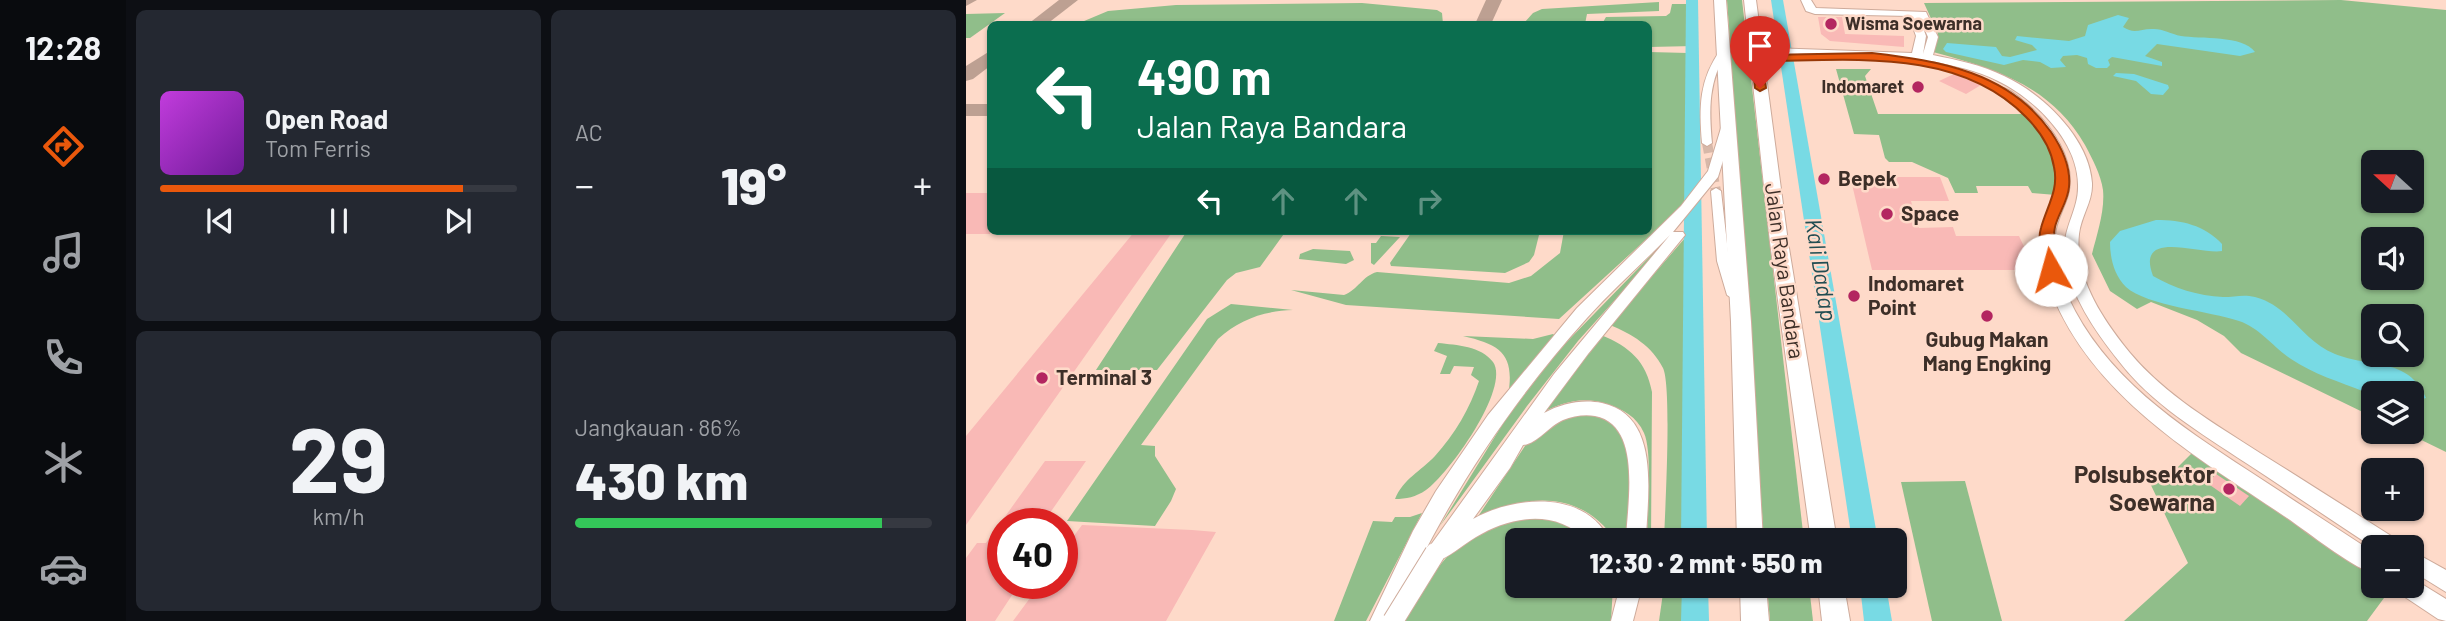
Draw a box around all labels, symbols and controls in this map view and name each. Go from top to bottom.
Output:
place label: Wisma Soewarna [1845,12,1982,34]
pin [1730,16,1790,88]
marker: Wisma Soewarna [1823,16,1839,32]
icon: arrive [1741,27,1779,65]
text: 12:28 [25,28,101,66]
text: 490 m [1137,46,1271,105]
icon: left [1022,49,1113,140]
place label: Indomaret [1822,75,1904,97]
marker: Indomaret [1910,79,1926,95]
text: Open Road [265,103,388,134]
text: Jalan Raya Bandara [1137,106,1407,144]
text: AC [575,118,603,146]
icon: directions [39,122,88,171]
text: Tom Ferris [265,134,371,162]
north arrow [2361,150,2424,214]
map controls [2361,150,2424,598]
text: 19° [721,153,786,215]
text: − [575,161,594,207]
text: + [913,161,932,207]
place label: Bepek [1838,165,1897,190]
marker: Bepek [1816,171,1832,187]
street label: Jalan Raya Bandara [1761,181,1810,360]
icon: left [1191,182,1229,220]
icon: ahead [1264,182,1302,220]
icon: ahead [1337,182,1375,220]
icon: right [1410,182,1448,220]
place label: Space [1901,200,1959,225]
icon: previous [201,202,239,240]
icon: pause [320,202,358,240]
icon: next [439,202,477,240]
marker: Space [1879,206,1895,222]
water label: Kali Dadap [1800,217,1844,323]
button: sound [2361,227,2424,290]
icon: music [39,228,88,277]
position arrow [2014,233,2088,307]
place label: Indomaret Point [1868,270,1964,319]
marker: Indomaret Point [1846,288,1862,304]
button: search [2361,304,2424,367]
marker: Gubug Makan Mang Engking [1979,308,1995,324]
place label: Gubug Makan Mang Engking [1923,326,2051,375]
icon: phone [39,333,88,382]
place label: Terminal 3 [1056,364,1152,389]
marker: Terminal 3 [1034,370,1050,386]
button: layers [2361,381,2424,444]
text: 29 [289,402,388,511]
text: Jangkauan · 86% [575,413,742,441]
icon: climate [39,438,88,487]
text: 430 km [575,448,748,510]
button: + [2361,458,2424,521]
place label: Polsubsektor Soewarna [2074,459,2215,516]
marker: Polsubsektor Soewarna [2221,481,2237,497]
text: km/h [312,502,365,530]
speed limit sign: 40 [987,508,1078,599]
button: − [2361,535,2424,598]
icon: car [39,544,88,593]
text: 12:30 · 2 mnt · 550 m [1590,547,1822,578]

